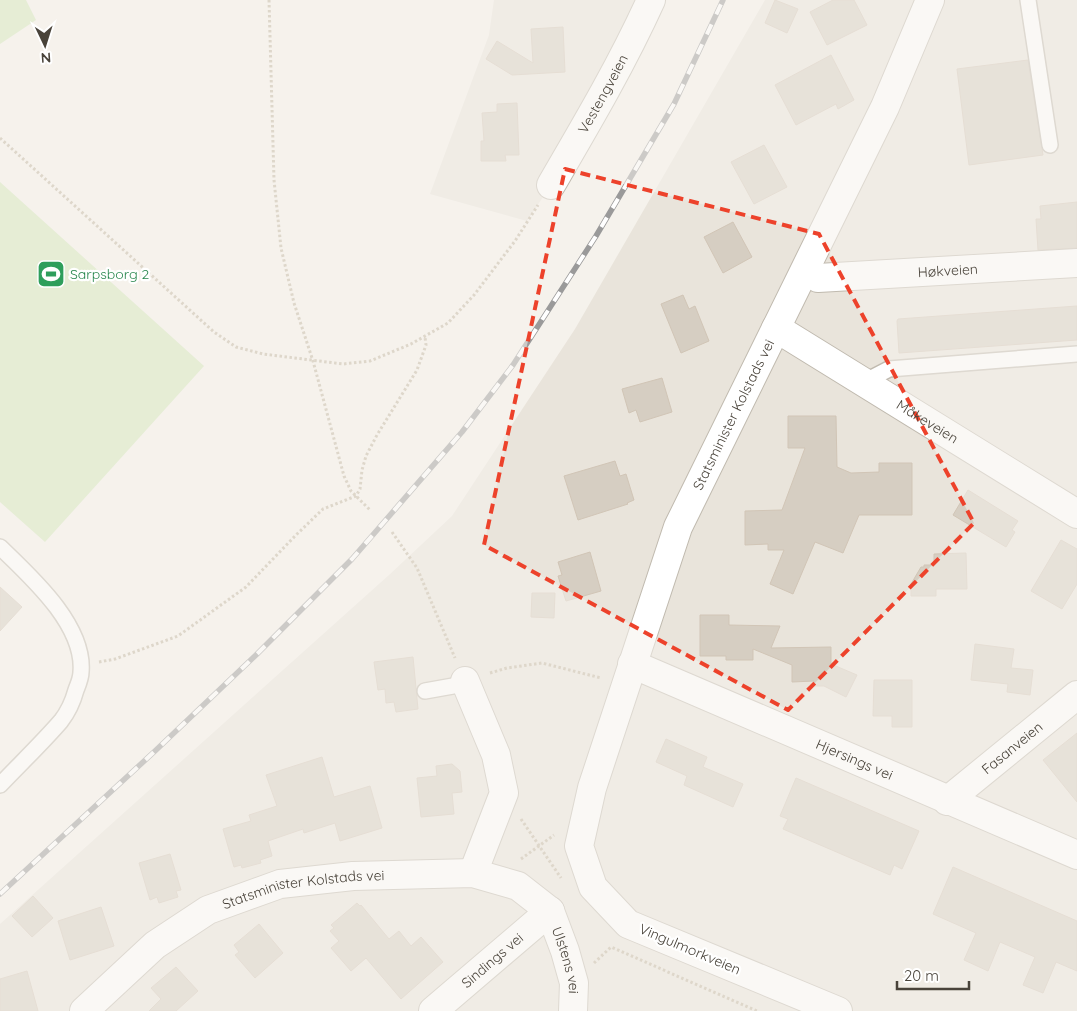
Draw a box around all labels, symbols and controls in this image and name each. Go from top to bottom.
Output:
north arrow [20,20,70,70]
text: N [40,49,52,67]
street label: Vestengveien [574,51,632,137]
sports icon: Sarpsborg 2 [36,259,66,289]
street label: Høkveien [917,260,978,281]
place label: Sarpsborg 2 [70,265,149,283]
street label: Statsminister Kolstads vei [689,336,778,493]
street label: Måkeveien [893,396,962,447]
street label: Fasanveien [978,718,1046,778]
street label: Hjersings vei [813,735,896,784]
street label: Statsminister Kolstads vei [220,866,385,913]
street label: Vingulmorkveien [637,920,743,978]
street label: Ulstens vei [548,924,583,994]
street label: Sindings vei [458,929,527,992]
scale bar [897,958,970,990]
text: 20 m [904,966,939,985]

